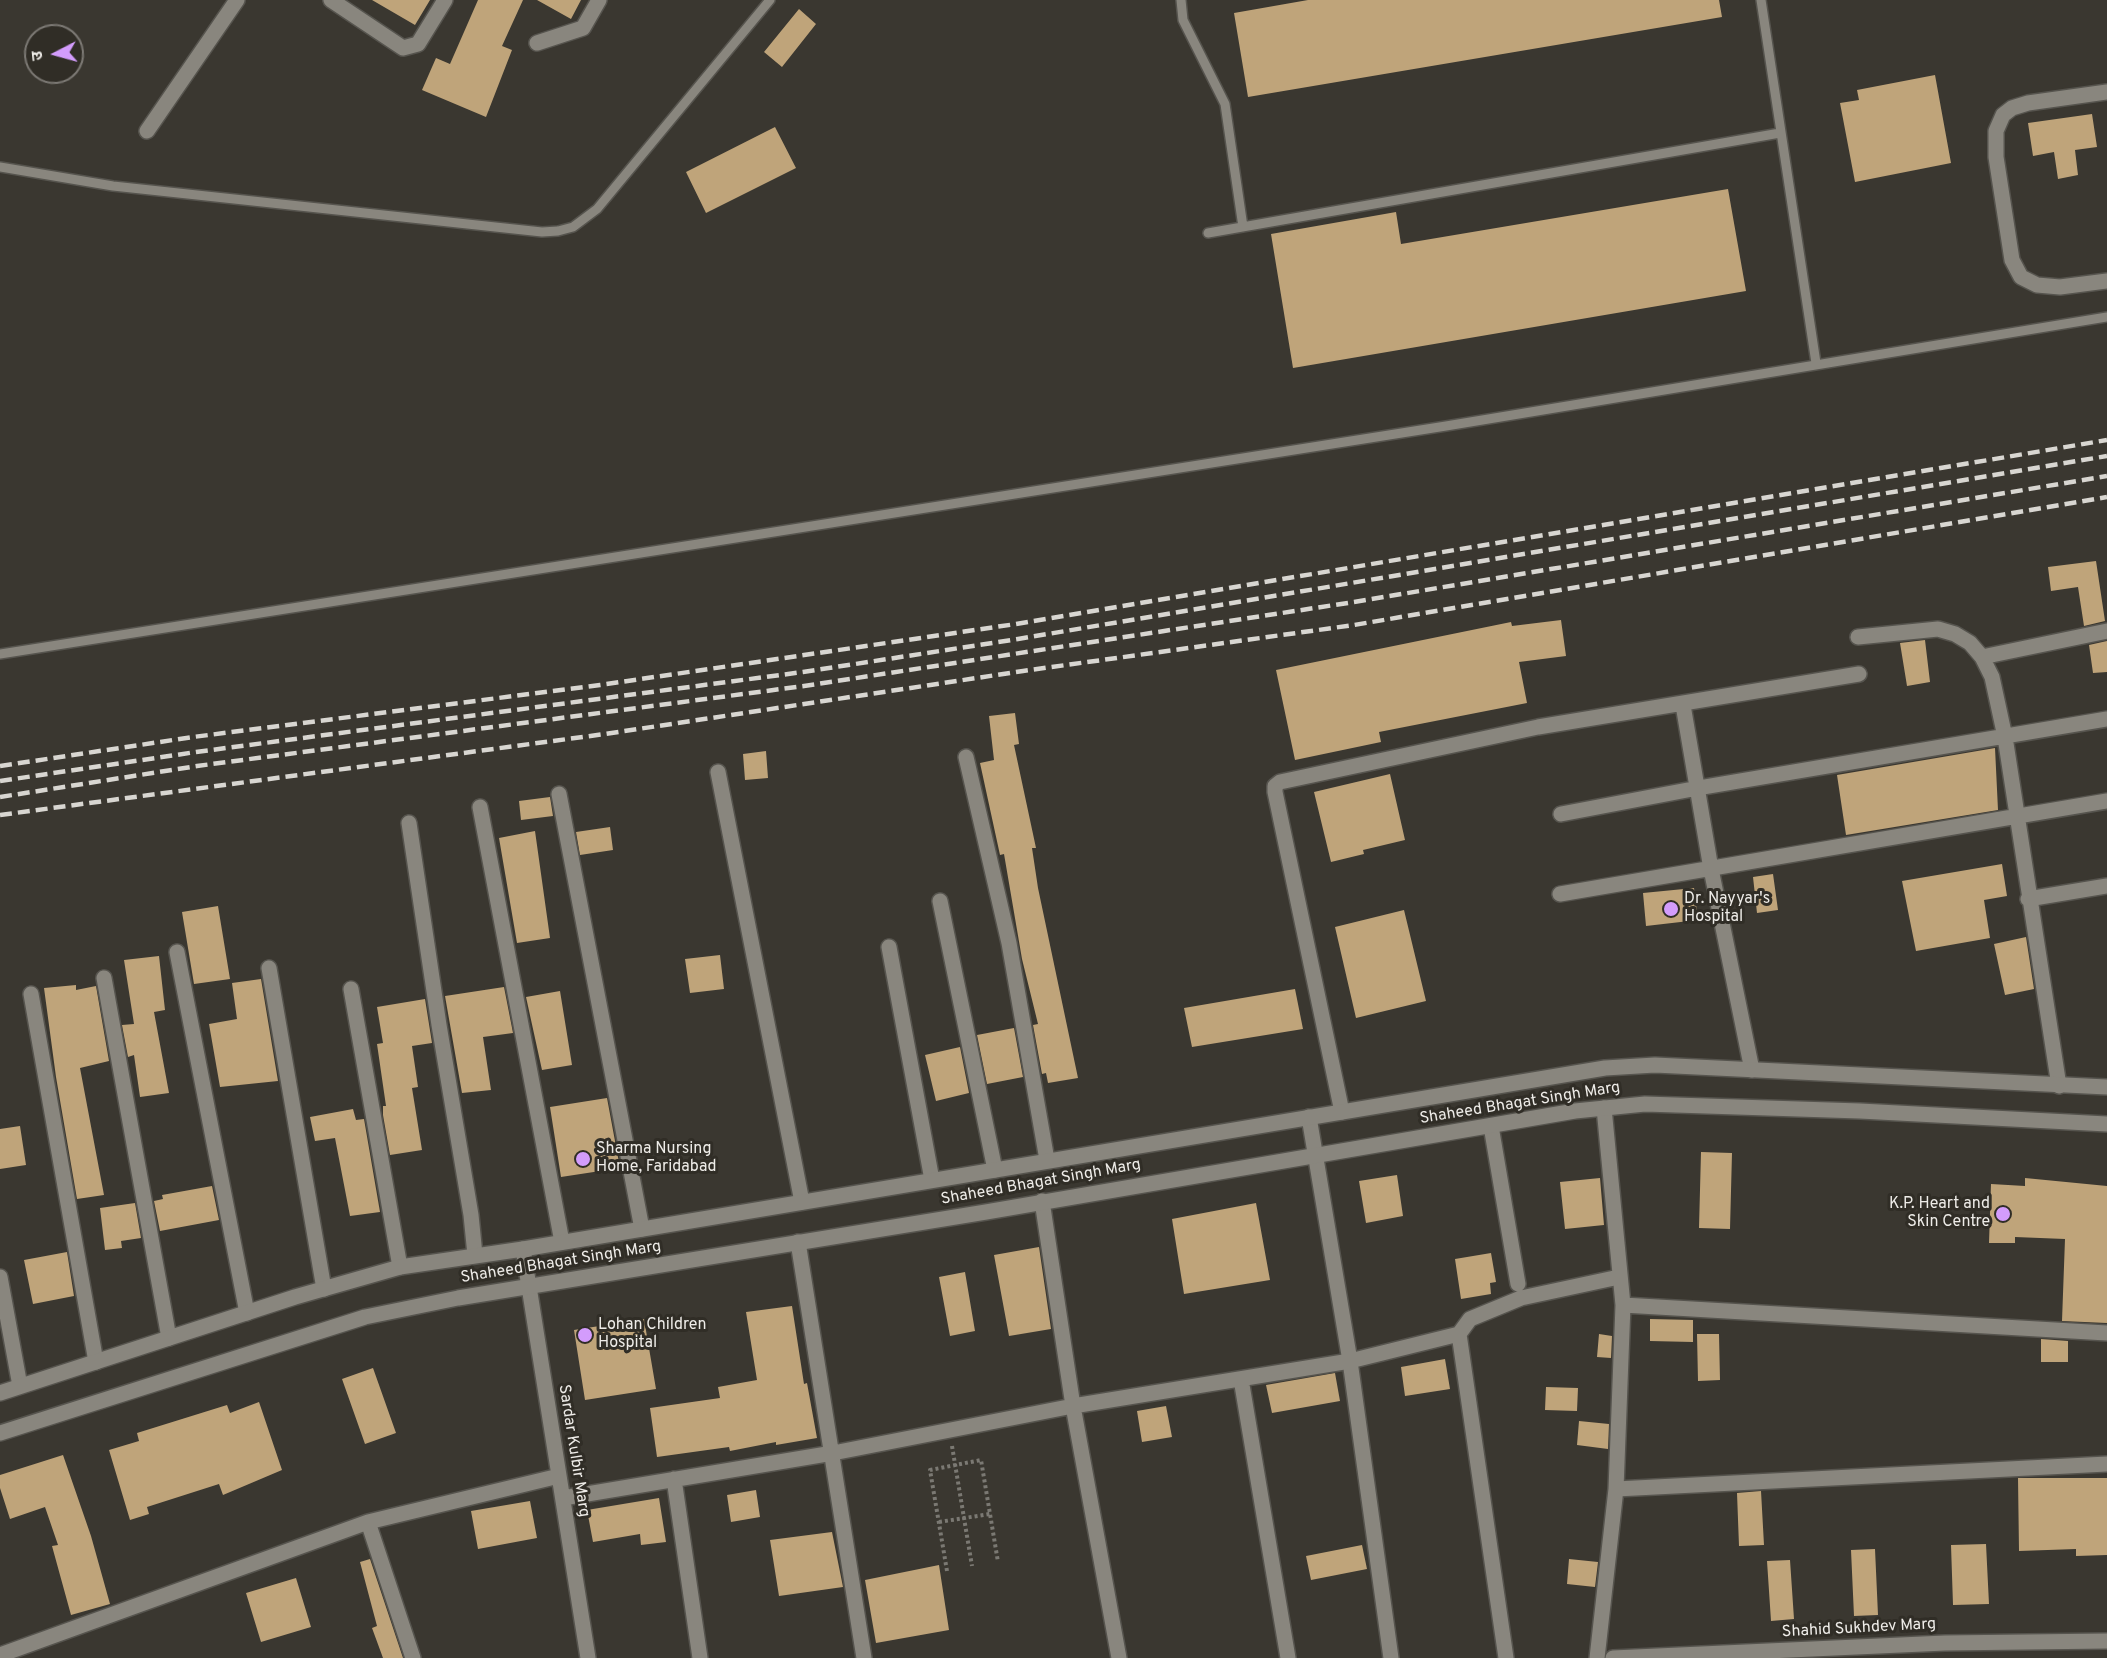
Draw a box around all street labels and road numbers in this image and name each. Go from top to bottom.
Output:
street label: Shaheed Bhagat Singh Marg [1418,1079,1622,1129]
street label: Shaheed Bhagat Singh Marg [940,1156,1142,1210]
street label: Shaheed Bhagat Singh Marg [459,1238,663,1288]
street label: Sardar Kulbir Marg [553,1383,593,1519]
street label: Shahid Sukhdev Marg [1781,1615,1937,1643]

